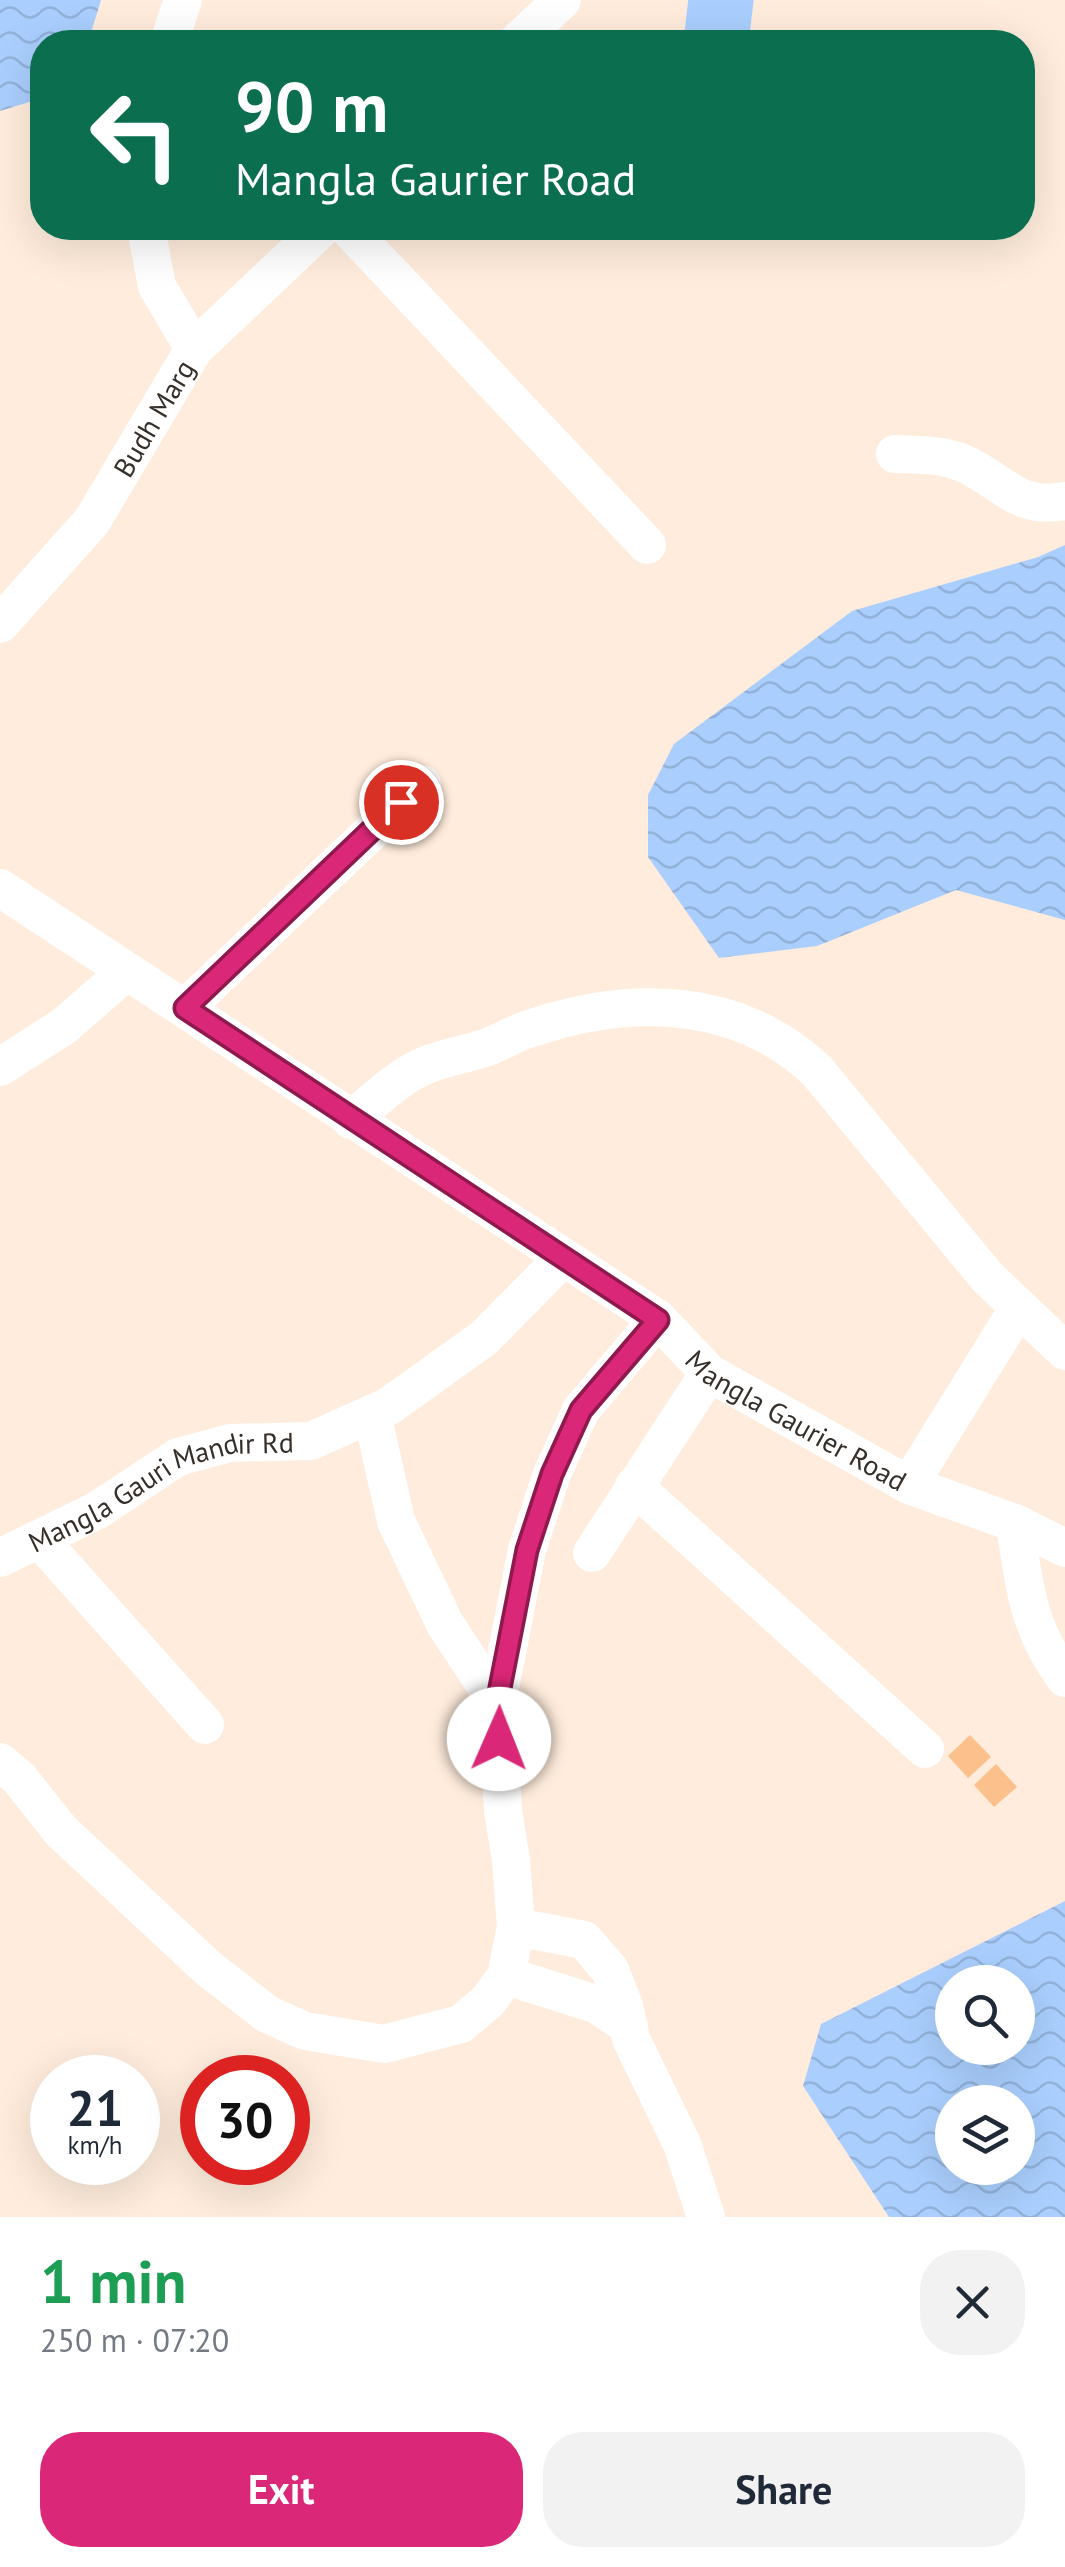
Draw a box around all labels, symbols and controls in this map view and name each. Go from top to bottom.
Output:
text: 90 m [235,61,388,151]
icon: left [70,70,200,200]
text: Mangla Gaurier Road [235,149,636,207]
street label: Budh Marg [104,353,202,483]
pin [359,760,444,845]
icon: arrive [374,775,429,830]
street label: Mangla Gaurier Road [678,1342,913,1499]
street label: Mangla Gauri Mandir Rd [22,1423,294,1560]
position arrow [447,1687,551,1791]
map controls [935,1965,1035,2185]
button: search [935,1965,1035,2065]
speed limit sign: 30 [180,2055,310,2185]
text: 21 [67,2075,123,2140]
button: layers [935,2085,1035,2185]
text: km/h [68,2129,122,2161]
text: 1 min [40,2242,186,2320]
button: close [920,2250,1025,2355]
text: 250 m · 07:20 [40,2319,229,2361]
button: Exit [40,2432,523,2547]
button: Share [543,2432,1025,2547]

